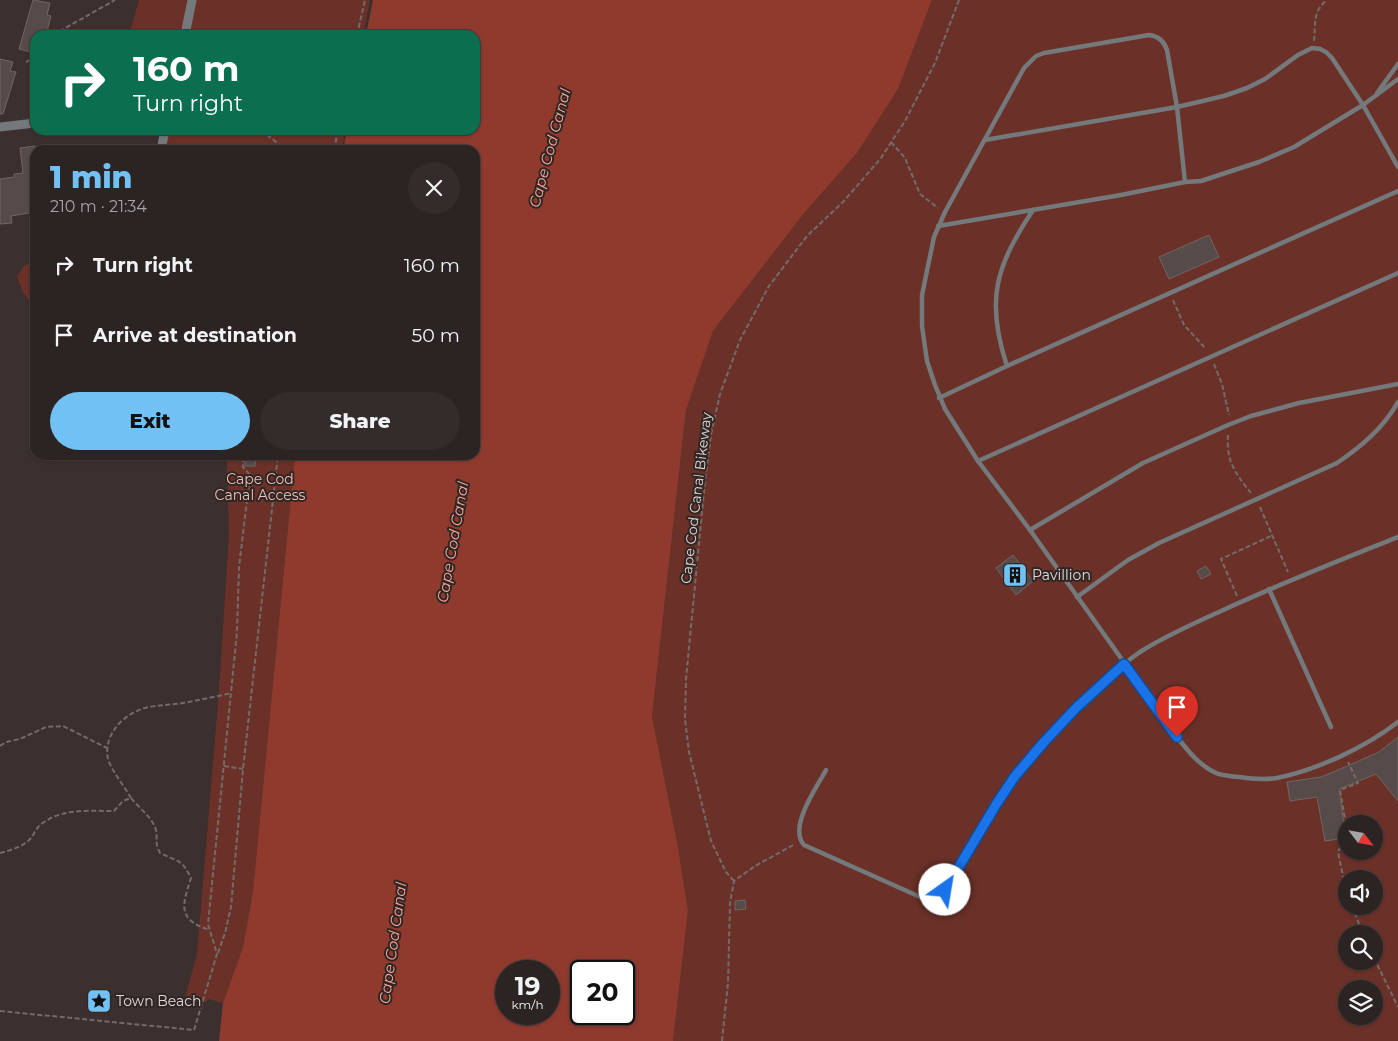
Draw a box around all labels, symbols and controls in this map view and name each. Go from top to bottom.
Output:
text: 160 m [133,47,239,90]
icon: right [50,50,115,115]
water label: Cape Cod Canal [524,86,575,210]
text: Turn right [133,90,243,117]
text: 1 min [50,159,133,196]
button: close [408,162,460,214]
text: 210 m · 21:34 [50,197,147,216]
icon: right [50,251,78,279]
text: Turn right [93,254,193,277]
text: 160 m [404,254,460,277]
icon: arrive [50,321,78,349]
text: Arrive at destination [93,324,297,347]
text: 50 m [412,324,460,347]
button: Exit [50,392,250,450]
button: Share [260,392,460,450]
street label: Cape Cod Canal Bikeway [677,411,716,585]
park label: Cape Cod Canal Access [215,470,306,504]
water label: Cape Cod Canal [432,480,473,604]
building icon: Pavillion [1002,562,1028,588]
place label: Pavillion [1032,566,1091,584]
pin [1156,686,1198,737]
icon: arrive [1163,693,1191,721]
north arrow [1338,815,1382,860]
map controls [1338,815,1383,1025]
position arrow [918,863,970,915]
button: sound [1338,870,1383,915]
water label: Cape Cod Canal [375,881,410,1005]
button: search [1338,925,1383,970]
speed limit sign: 20 [570,960,635,1025]
text: 19 [515,971,540,1001]
button: layers [1338,980,1383,1025]
place icon: Town Beach [86,988,112,1014]
place label: Town Beach [116,992,202,1010]
text: km/h [511,997,544,1012]

